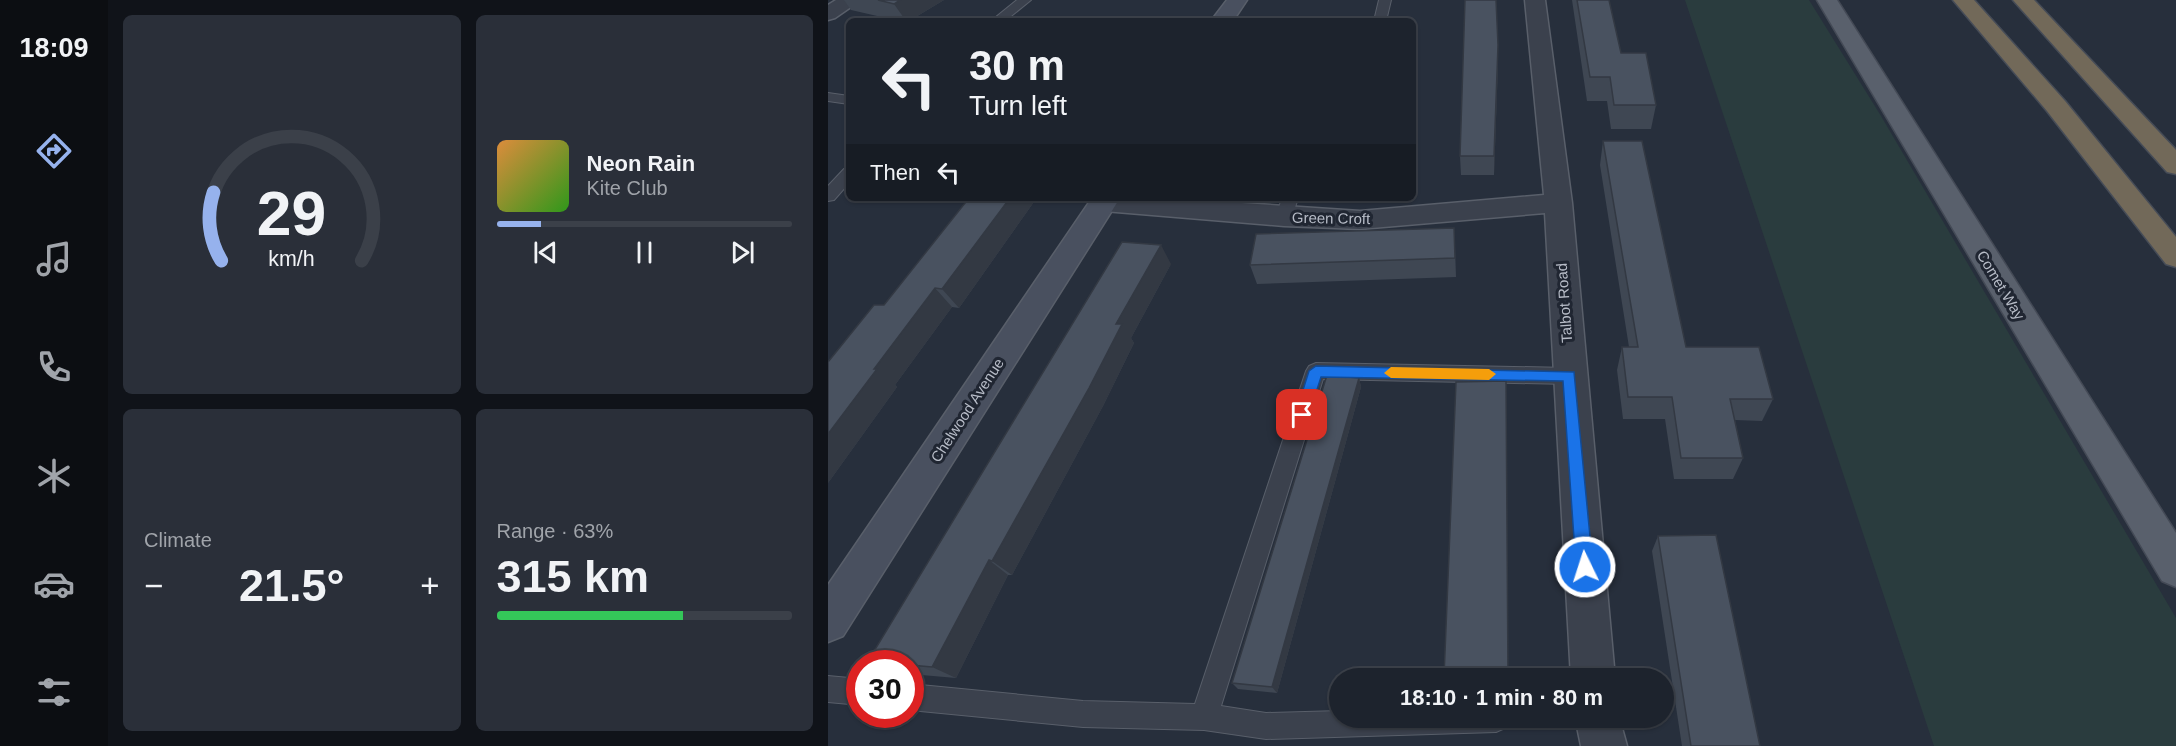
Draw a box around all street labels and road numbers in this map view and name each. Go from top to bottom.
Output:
street label: Green Croft [1292,209,1371,227]
street label: Comet Way [1974,247,2029,323]
street label: Talbot Road [1553,262,1575,344]
street label: Chelwood Avenue [927,355,1007,465]

